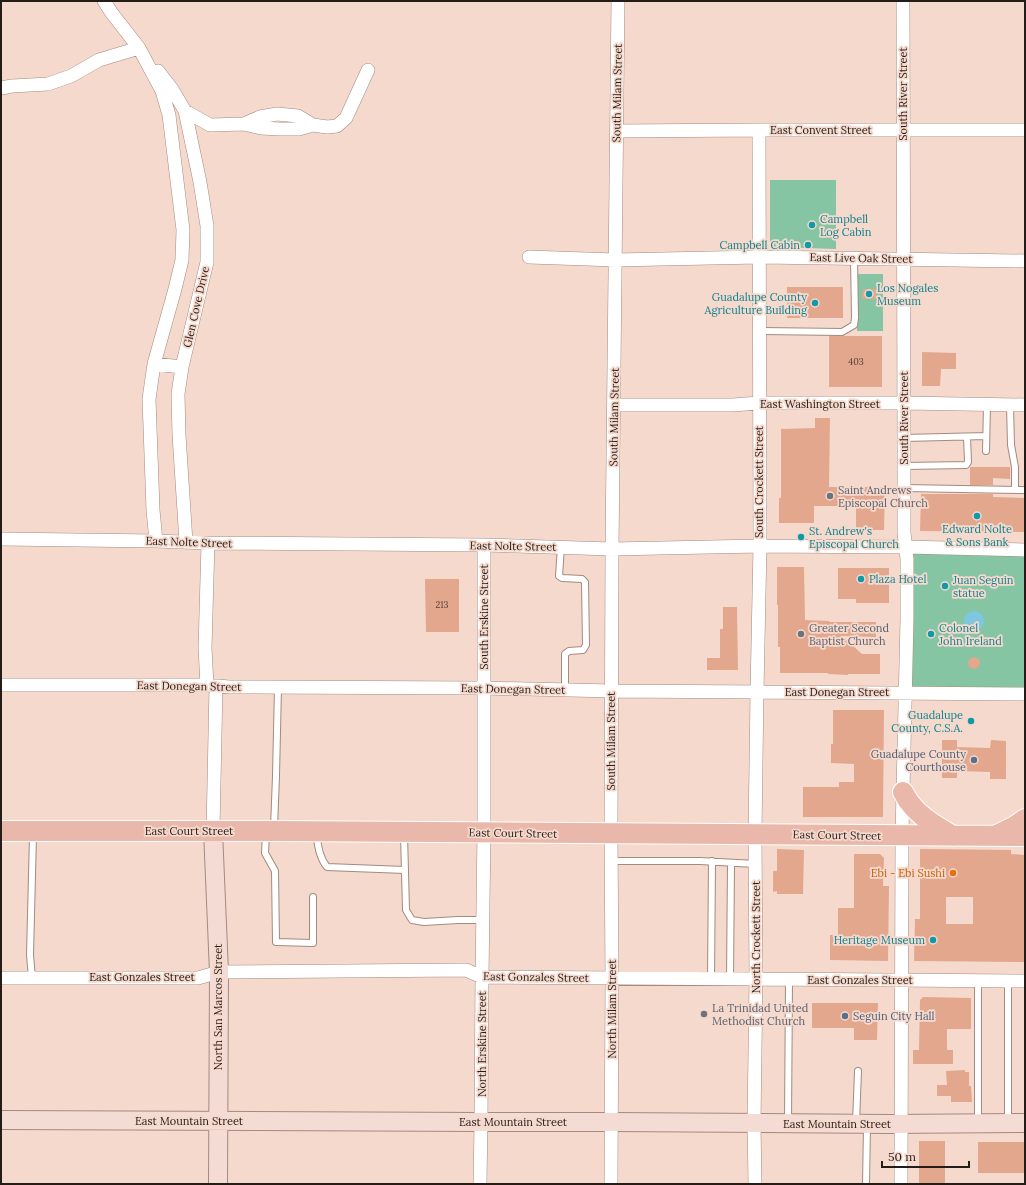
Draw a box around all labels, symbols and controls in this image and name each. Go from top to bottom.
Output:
street label: South Milam Street [609,43,625,142]
street label: South River Street [896,47,910,141]
street label: East Convent Street [770,123,873,137]
place label: Campbell Log Cabin [820,212,872,239]
marker: Campbell Log Cabin [807,220,817,230]
place label: Campbell Cabin [719,238,800,252]
marker: Campbell Cabin [803,240,813,250]
street label: East Live Oak Street [809,250,913,266]
street label: Glen Cove Drive [180,265,212,349]
place label: Los Nogales Museum [877,281,938,308]
marker: Los Nogales Museum [864,289,874,299]
place label: Guadalupe County Agriculture Building [704,290,808,317]
marker: Guadalupe County Agriculture Building [810,298,820,308]
house number: 403 [848,356,864,367]
street label: South Milam Street [606,367,622,466]
street label: South River Street [897,371,911,465]
street label: East Washington Street [760,397,881,411]
street label: South Crockett Street [752,425,766,538]
place label: Saint Andrews Episcopal Church [838,483,928,510]
marker: Saint Andrews Episcopal Church [825,491,835,501]
marker: Edward Nolte & Sons Bank [972,511,982,521]
place label: Edward Nolte & Sons Bank [942,522,1012,549]
place label: St. Andrew's Episcopal Church [809,524,899,551]
marker: St. Andrew's Episcopal Church [796,532,806,542]
street label: East Nolte Street [145,533,233,551]
street label: East Nolte Street [470,538,557,554]
street label: South Erskine Street [477,564,491,670]
place label: Plaza Hotel [869,572,926,586]
place label: Juan Seguin statue [952,573,1014,600]
marker: Plaza Hotel [856,574,866,584]
marker: Juan Seguin statue [940,581,950,591]
house number: 213 [435,599,449,610]
place label: Greater Second Baptist Church [809,621,890,648]
place label: Colonel John Ireland [938,621,1002,648]
marker: Greater Second Baptist Church [796,629,806,639]
marker: Colonel John Ireland [926,629,936,639]
street label: East Donegan Street [137,678,242,694]
street label: East Donegan Street [461,681,566,697]
street label: East Donegan Street [785,685,890,699]
street label: South Milam Street [604,691,618,790]
place label: Guadalupe County, C.S.A. [891,708,963,735]
marker: Guadalupe County, C.S.A. [966,716,976,726]
place label: Guadalupe County Courthouse [871,747,966,774]
marker: Guadalupe County Courthouse [969,755,979,765]
street label: East Court Street [145,824,234,838]
street label: East Court Street [469,825,558,841]
street label: East Court Street [793,827,882,843]
place label: Ebi - Ebi Sushi [871,866,945,880]
marker: Ebi - Ebi Sushi [948,868,958,878]
street label: North Crockett Street [749,880,763,993]
place label: Heritage Museum [834,933,925,947]
marker: Heritage Museum [928,935,938,945]
street label: North San Marcos Street [211,943,225,1070]
street label: North Milam Street [605,959,619,1059]
street label: East Gonzales Street [483,969,590,985]
street label: East Gonzales Street [89,970,196,984]
street label: East Gonzales Street [807,973,914,987]
street label: North Erskine Street [475,990,489,1097]
place label: La Trinidad United Methodist Church [712,1001,809,1028]
marker: La Trinidad United Methodist Church [699,1009,709,1019]
place label: Seguin City Hall [853,1009,935,1023]
marker: Seguin City Hall [840,1011,850,1021]
street label: East Mountain Street [135,1114,244,1128]
street label: East Mountain Street [459,1115,568,1129]
street label: East Mountain Street [783,1117,892,1131]
scale bar [882,1143,969,1169]
text: 50 m [888,1149,916,1164]

